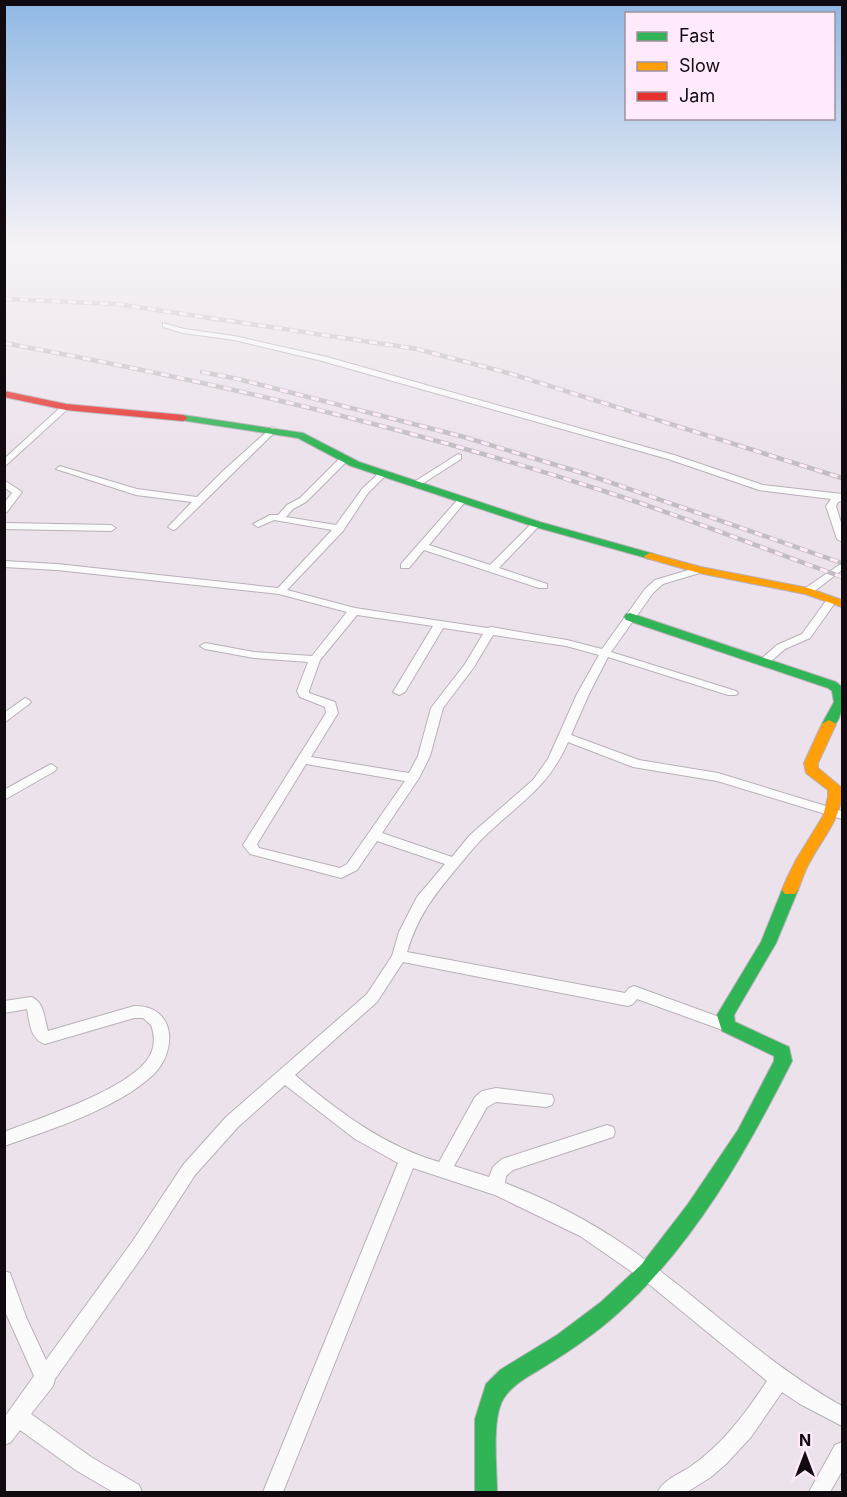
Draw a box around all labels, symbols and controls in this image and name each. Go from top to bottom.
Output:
legend [625,12,835,120]
text: Fast [679,25,715,46]
text: Slow [679,55,720,76]
text: Jam [679,85,715,106]
north arrow [775,1425,835,1485]
text: N [799,1430,811,1450]

